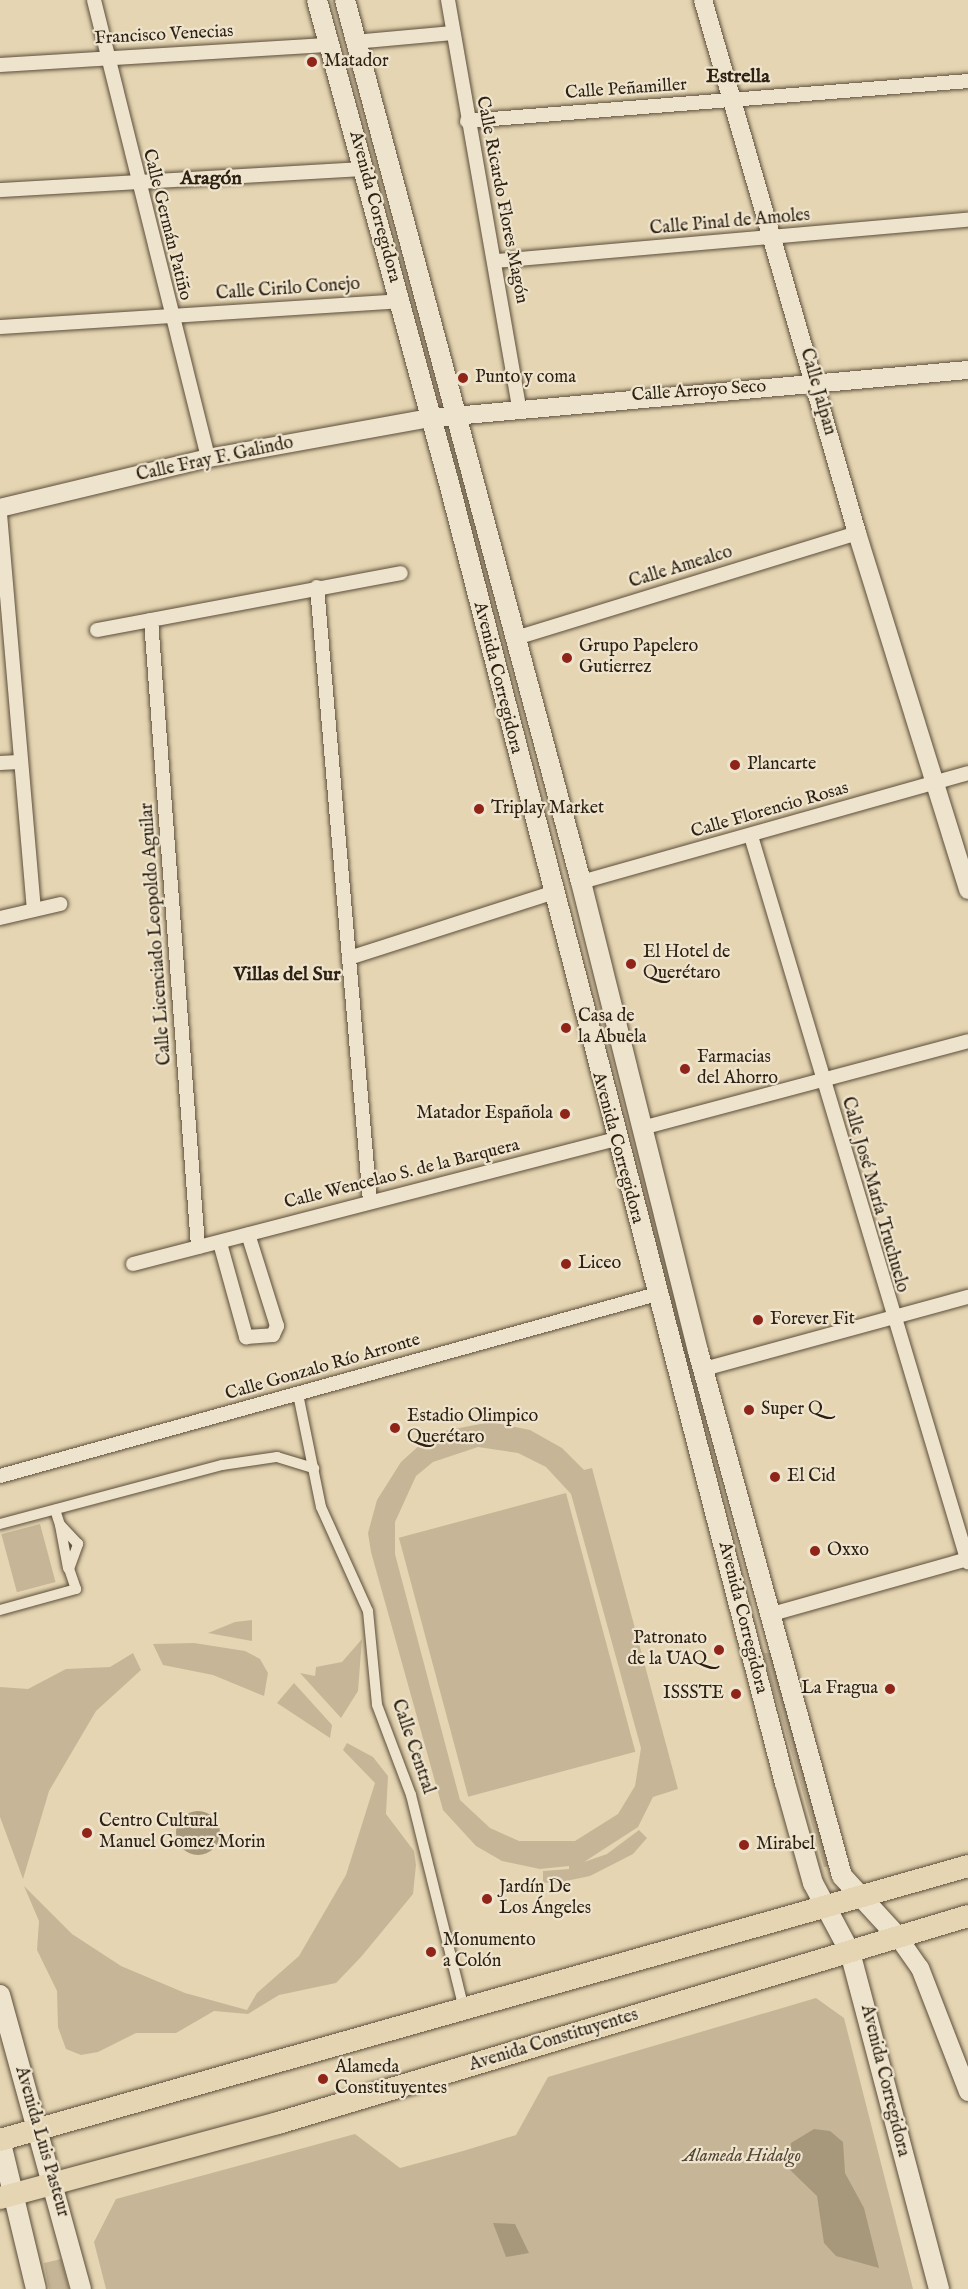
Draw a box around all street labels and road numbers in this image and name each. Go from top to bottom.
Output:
street label: Francisco Venecias [94,22,234,50]
street label: Calle Peñamiller [565,75,687,105]
street label: Calle Ricardo Flores Magón [470,94,532,306]
street label: Avenida Corregidora [343,129,405,285]
street label: Calle Germán Patiño [137,147,195,303]
street label: Calle Pinal de Amoles [649,205,811,241]
street label: Calle Cirilo Conejo [215,274,361,306]
street label: Calle Jalpan [794,346,840,438]
street label: Calle Arroyo Seco [631,377,767,407]
street label: Calle Fray F. Galindo [135,433,295,487]
street label: Calle Amealco [627,542,735,594]
street label: Avenida Corregidora [468,600,526,756]
street label: Calle Florencio Rosas [689,778,851,844]
street label: Calle Licenciado Leopoldo Aguilar [137,802,177,1066]
street label: Avenida Corregidora [586,1070,648,1226]
street label: Calle José María Truchuelo [836,1095,912,1295]
street label: Calle Wencelao S. de la Barquera [282,1135,522,1215]
street label: Calle Gonzalo Río Arronte [223,1330,423,1406]
street label: Avenida Corregidora [713,1540,771,1696]
street label: Calle Central [386,1697,438,1797]
street label: Avenida Corregidora [855,2003,913,2159]
street label: Avenida Constituyentes [467,2005,641,2077]
street label: Avenida Luis Pasteur [9,2064,73,2220]

